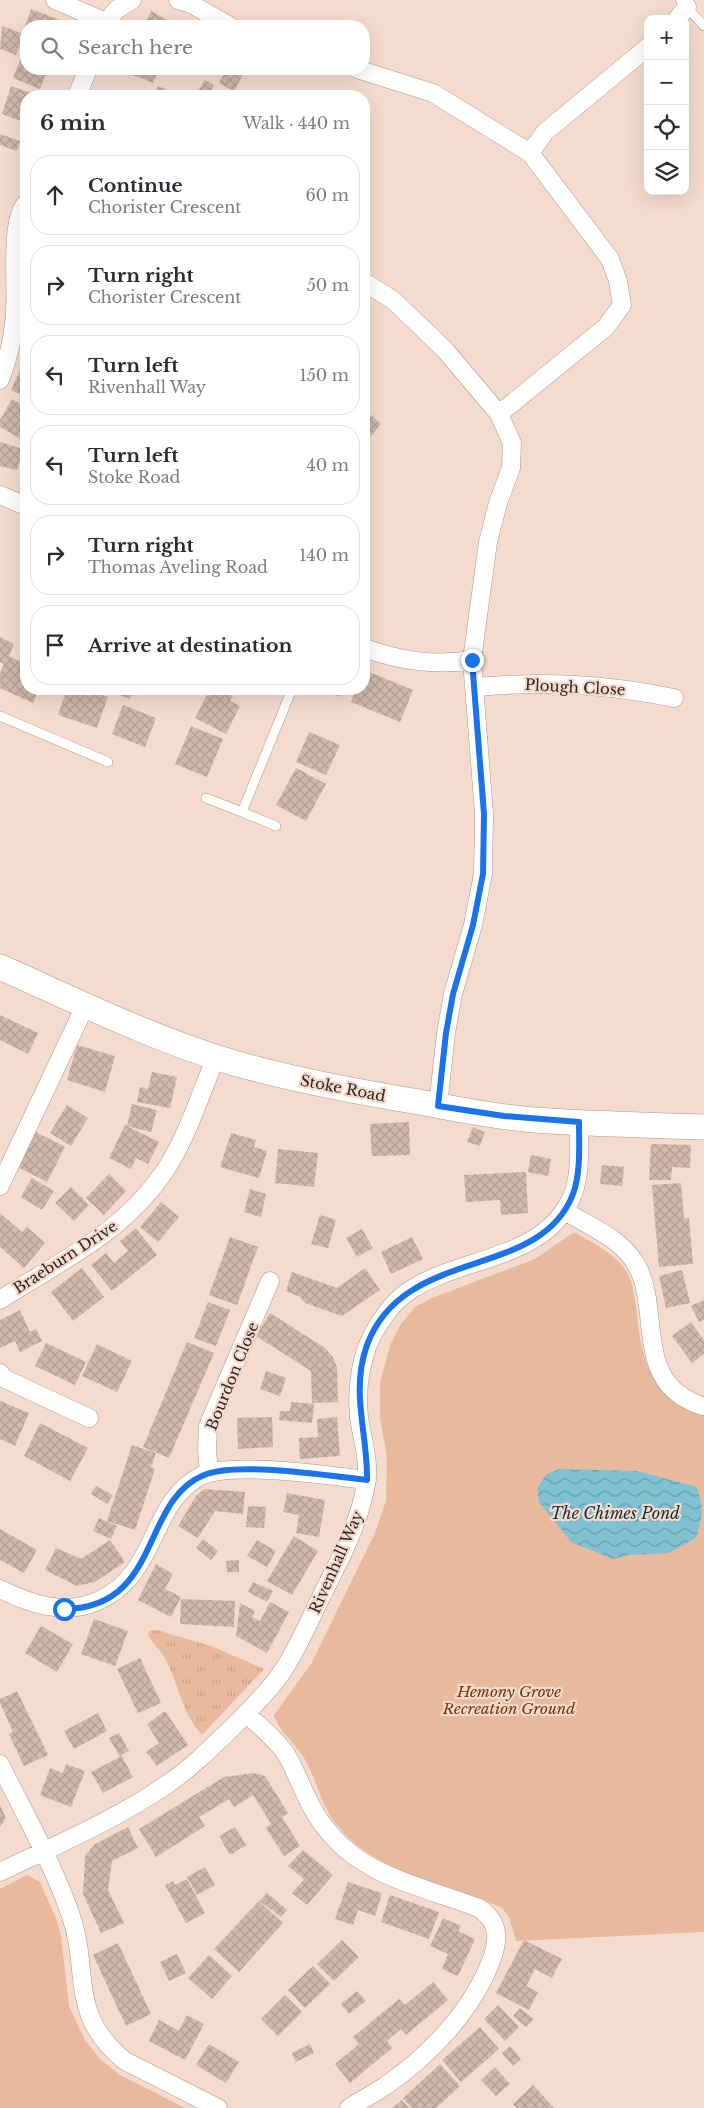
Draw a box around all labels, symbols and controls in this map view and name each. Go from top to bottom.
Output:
map controls [644,15,689,195]
button: + [644,15,689,60]
search box [20,20,370,75]
icon: search [38,34,66,62]
text: Search here [78,36,193,59]
button: − [644,60,689,105]
button: locate [644,105,689,150]
text: 6 min [40,110,106,136]
text: Walk · 440 m [243,113,350,133]
button: layers [644,150,689,195]
text: Continue [88,174,183,197]
icon: ahead [41,181,69,209]
text: 60 m [306,185,349,205]
text: Chorister Crescent [88,197,241,217]
text: Turn right [88,264,194,287]
icon: right [41,271,69,299]
text: 50 m [307,275,349,295]
text: Chorister Crescent [88,287,241,307]
text: Turn left [88,354,179,377]
icon: left [41,361,69,389]
text: 150 m [300,365,349,385]
text: Rivenhall Way [88,377,206,397]
text: Turn left [88,444,179,467]
icon: left [41,451,69,479]
text: 40 m [306,455,349,475]
text: Stoke Road [88,467,180,487]
text: Turn right [88,534,194,557]
icon: right [41,541,69,569]
text: 140 m [299,545,349,565]
text: Thomas Aveling Road [88,557,268,577]
icon: arrive [41,631,69,659]
text: Arrive at destination [88,634,292,657]
route end [461,649,484,672]
street label: Plough Close [524,675,626,699]
street label: Stoke Road [299,1070,387,1106]
street label: Braeburn Drive [9,1216,121,1298]
street label: Bourdon Close [202,1319,262,1433]
water label: The Chimes Pond [550,1503,680,1523]
street label: Rivenhall Way [305,1507,367,1616]
route start [53,1598,76,1621]
park label: Hemony Grove Recreation Ground [442,1682,575,1718]

